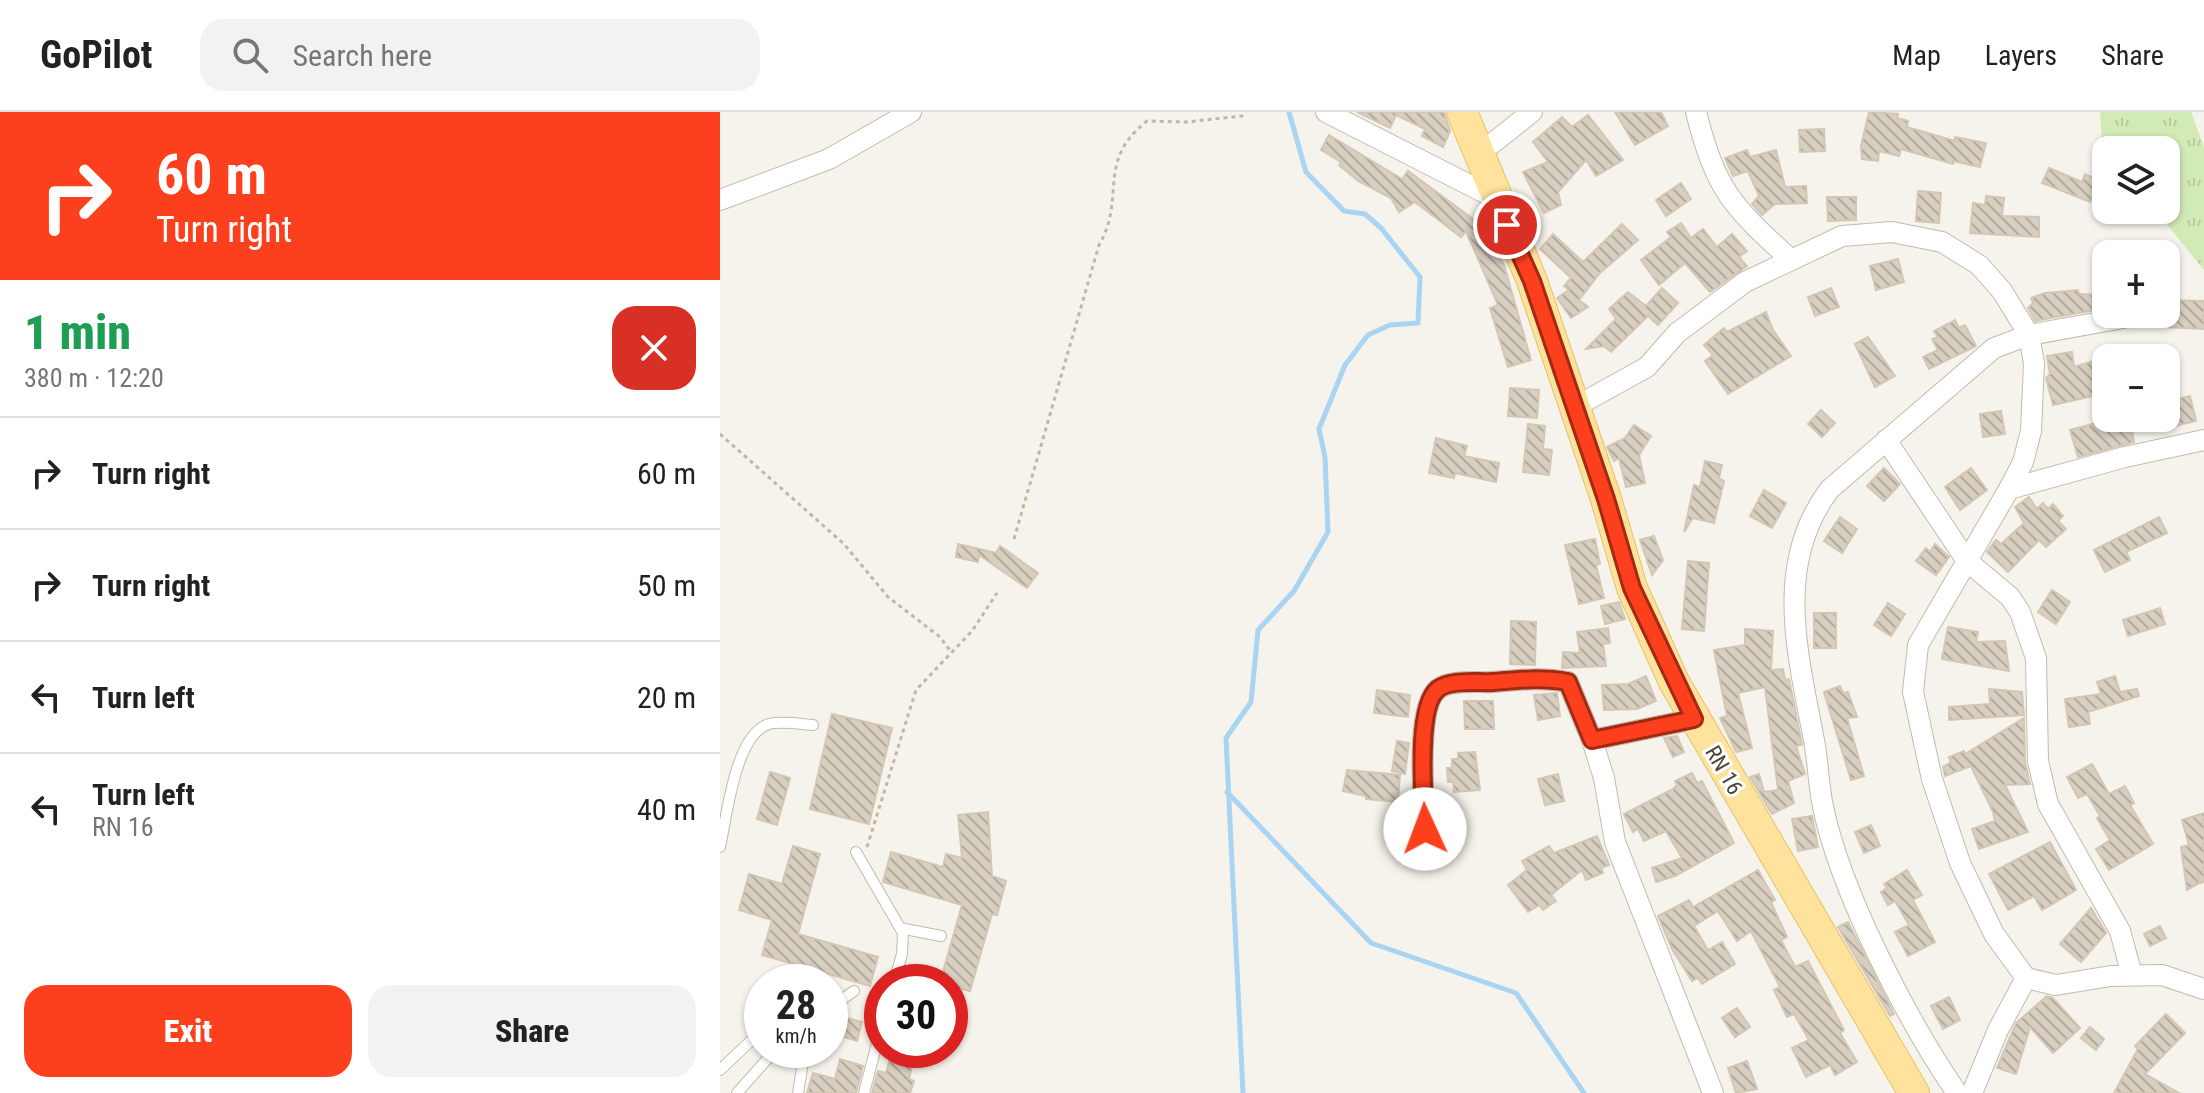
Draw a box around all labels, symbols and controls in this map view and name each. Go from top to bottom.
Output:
search box [200,19,760,91]
text: GoPilot [40,33,152,77]
icon: search [228,33,272,77]
text: Search here [292,38,432,73]
text: Map [1892,39,1941,72]
text: Layers [1985,39,2057,72]
text: Share [2101,39,2164,72]
map controls [2092,136,2180,432]
button: layers [2092,136,2180,224]
text: 60 m [156,142,267,208]
icon: right [24,144,128,248]
pin [1473,191,1541,259]
icon: arrive [1485,203,1529,247]
text: Turn right [156,209,292,251]
button: + [2092,240,2180,328]
text: 1 min [24,304,131,361]
button: close [612,306,696,390]
button: − [2092,344,2180,432]
text: 380 m · 12:20 [24,363,164,393]
icon: right [24,451,68,495]
text: Turn right [92,456,210,491]
text: 60 m [637,456,696,491]
icon: right [24,563,68,607]
text: Turn right [92,568,210,603]
text: 50 m [637,568,696,603]
icon: left [24,675,68,719]
text: Turn left [92,680,195,715]
text: 20 m [637,680,696,715]
street label: RN 16 [1700,741,1748,799]
text: Turn left [92,777,195,812]
icon: left [24,787,68,831]
position arrow [1383,787,1467,871]
text: 40 m [637,792,696,827]
text: RN 16 [92,812,154,842]
speed limit sign: 30 [864,964,968,1068]
text: 28 [776,982,816,1029]
button: Exit [24,985,352,1077]
button: Share [368,985,696,1077]
text: km/h [775,1024,817,1048]

